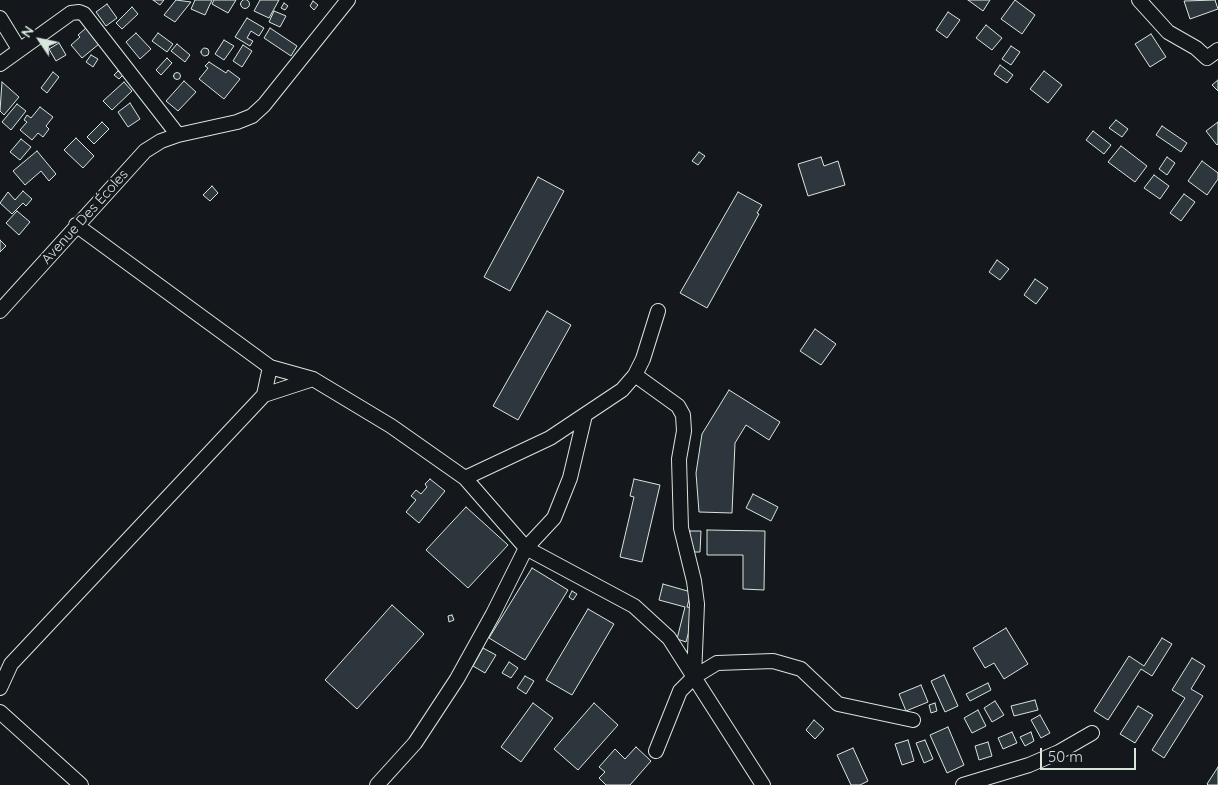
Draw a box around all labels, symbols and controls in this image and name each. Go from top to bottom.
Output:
north arrow [15,15,65,65]
text: N [17,22,38,41]
street label: Avenue Des Écoles [38,166,132,268]
scale bar [1043,738,1139,770]
text: 50 m [1048,747,1083,766]

